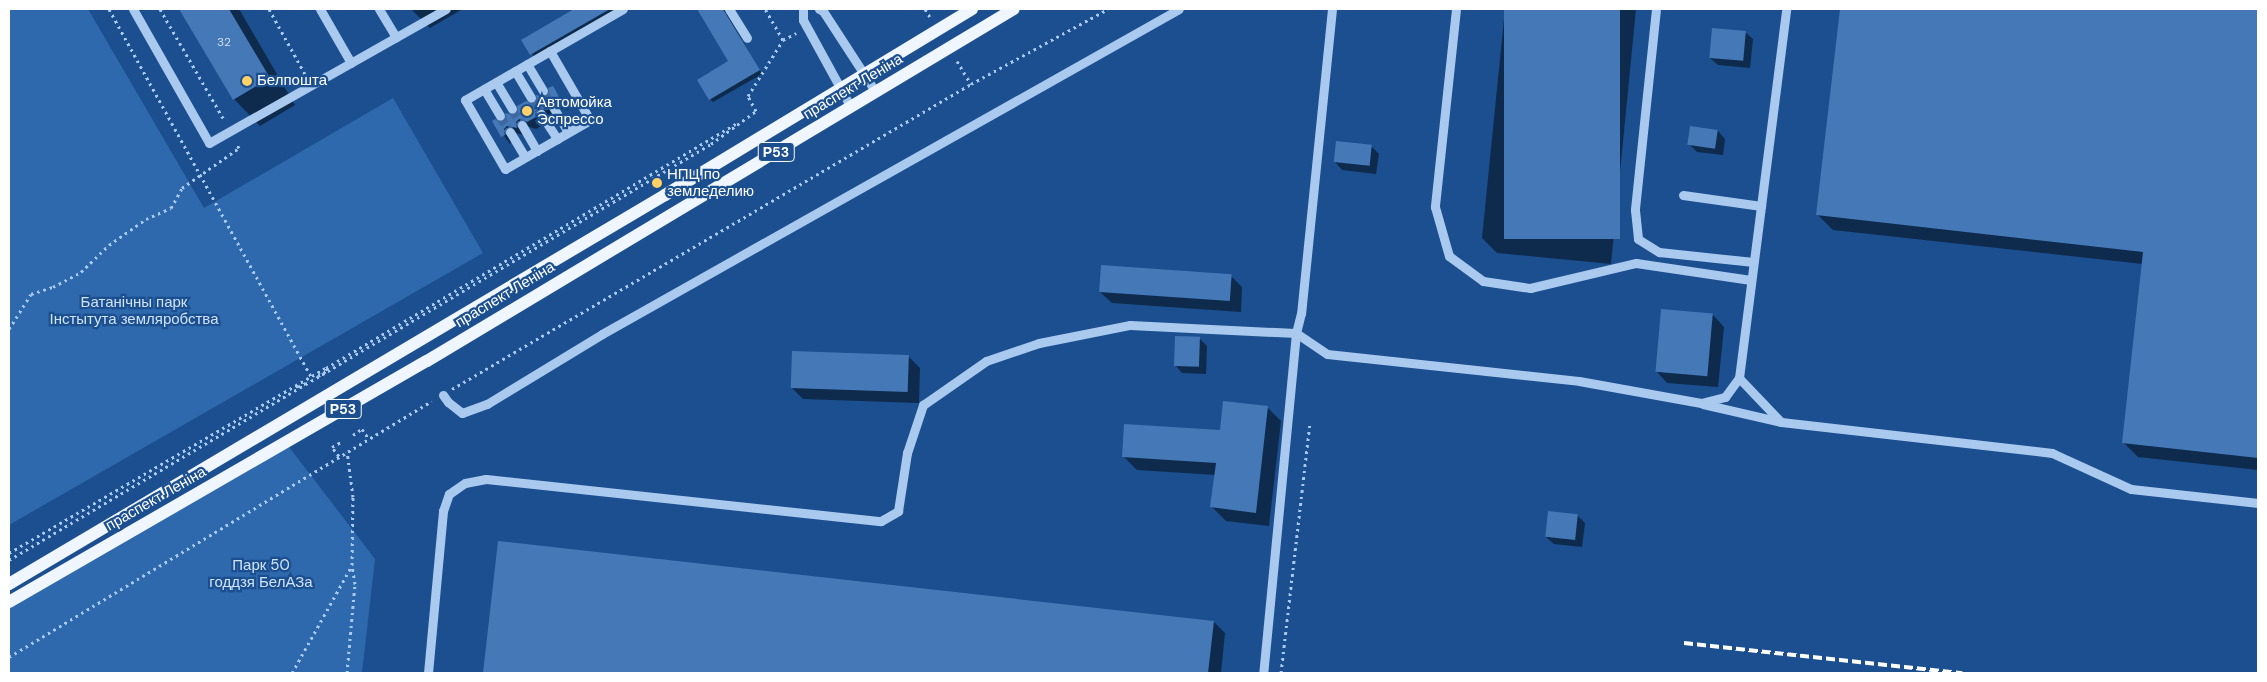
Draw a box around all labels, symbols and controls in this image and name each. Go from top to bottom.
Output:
house number: 32 [217,36,231,50]
street label: праспект Леніна [800,50,906,124]
place label: Белпошта [257,72,327,90]
marker: Белпошта [241,75,253,87]
place label: Автомойка Эспрессо [537,93,612,128]
marker: Автомойка Эспрессо [521,105,533,117]
road number: Р53 [757,140,795,163]
place label: НПЦ по земледелию [667,165,754,200]
marker: НПЦ по земледелию [651,177,663,189]
street label: праспект Леніна [452,258,558,332]
park label: Батанічны парк Інстытута земляробства [49,293,219,328]
road number: Р53 [324,398,362,420]
street label: праспект Леніна [103,463,209,535]
park label: Парк 50 годдзя БелАЗа [209,556,313,591]

